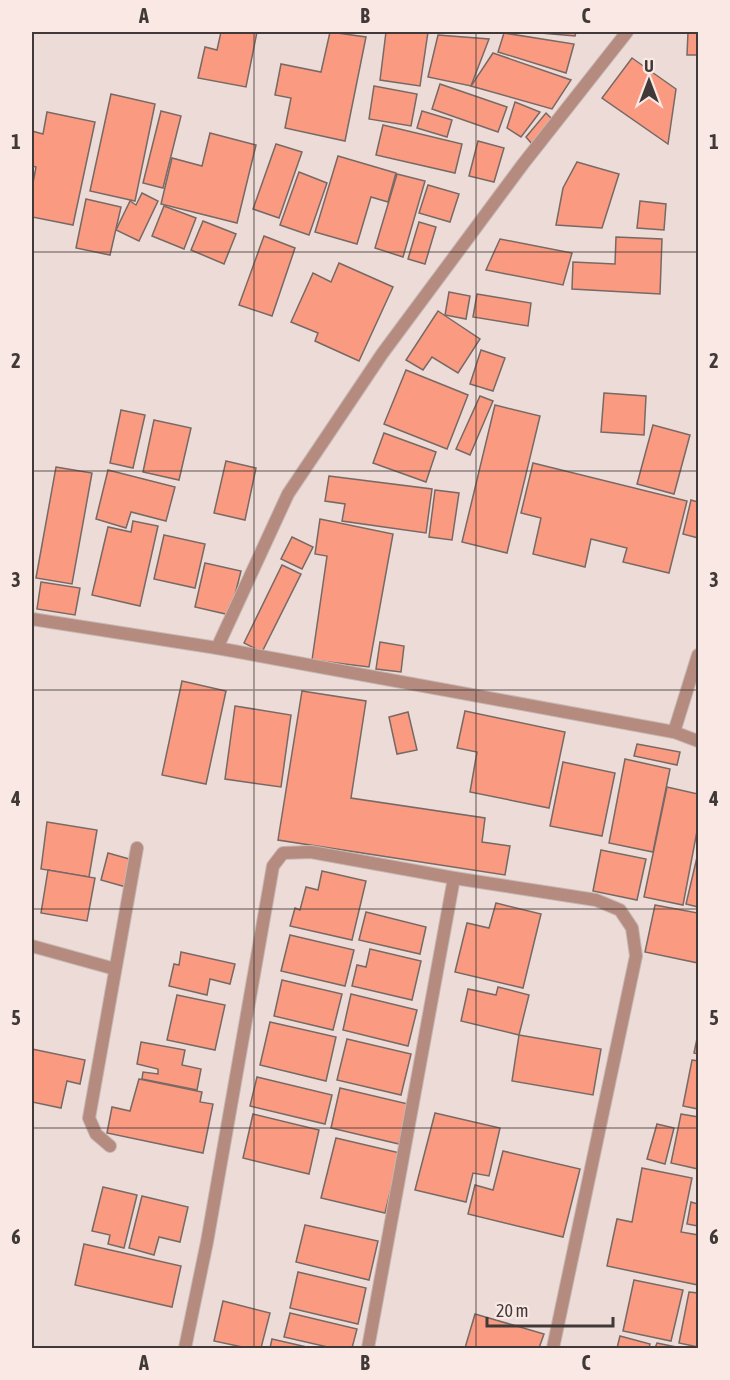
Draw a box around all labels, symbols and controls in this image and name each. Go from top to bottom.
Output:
text: A [138,4,149,27]
text: B [360,4,370,27]
text: C [582,4,591,27]
north arrow [619,51,679,111]
text: U [644,57,654,75]
text: 1 [11,130,21,153]
text: 1 [709,130,719,153]
text: 2 [11,349,21,372]
text: 2 [709,349,719,372]
text: 3 [11,568,21,591]
text: 3 [709,568,719,591]
text: 4 [10,787,21,810]
text: 4 [708,787,719,810]
text: 5 [11,1006,21,1029]
text: 5 [709,1006,719,1029]
text: 6 [11,1225,21,1248]
text: 6 [709,1225,719,1248]
scale bar [487,1290,613,1328]
text: 20 m [496,1300,528,1321]
text: A [138,1351,149,1374]
text: B [360,1351,370,1374]
text: C [582,1351,591,1374]

